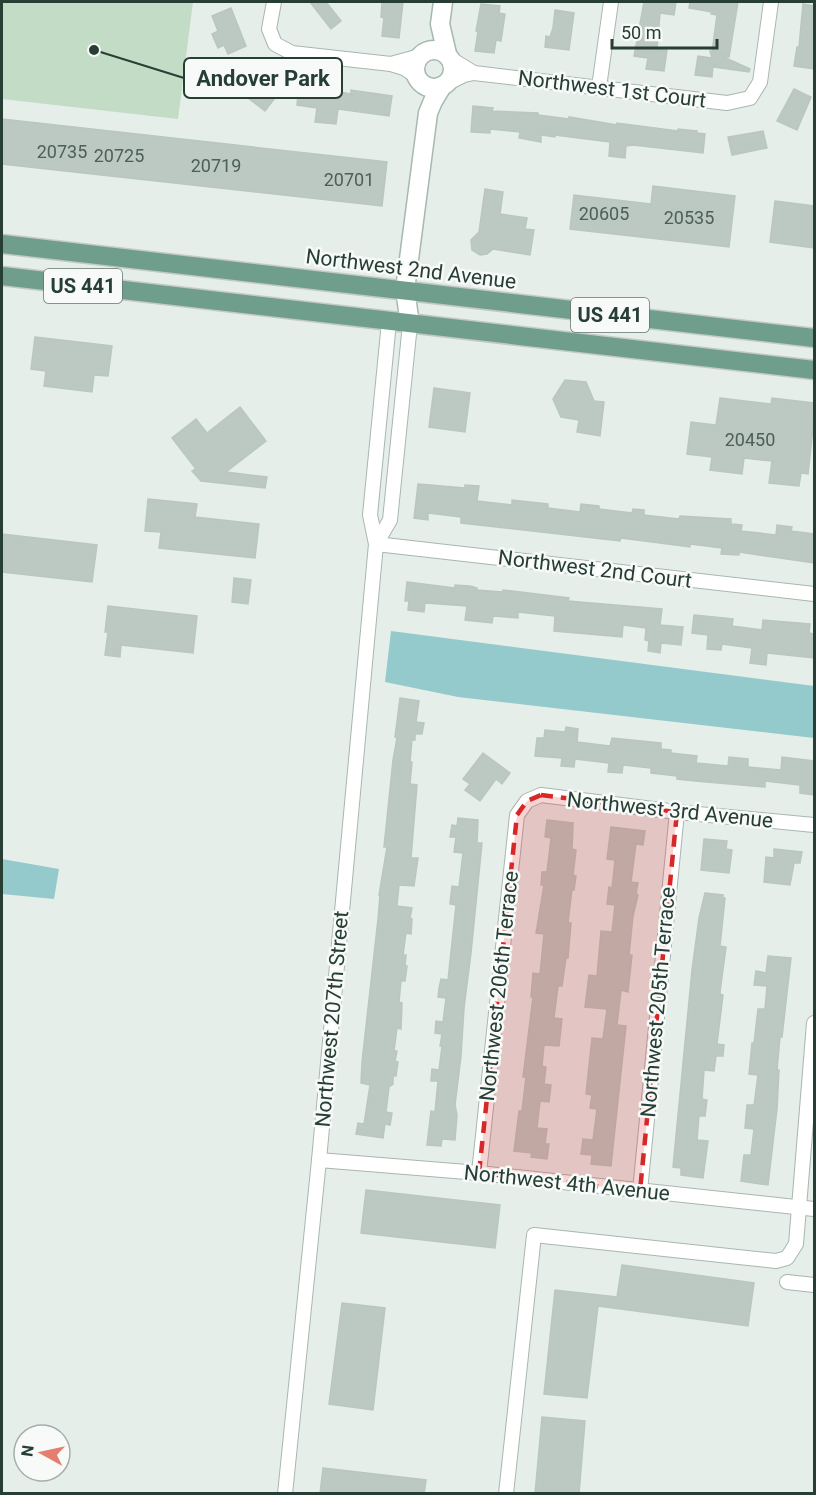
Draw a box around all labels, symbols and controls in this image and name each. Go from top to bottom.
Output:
scale bar [612,12,717,50]
text: 50 m [621,22,661,43]
callout: Andover Park [184,58,342,98]
text: Andover Park [196,66,330,91]
street label: Northwest 1st Court [517,66,708,112]
house number: 20735 [37,141,87,162]
house number: 20725 [94,145,144,166]
house number: 20719 [191,155,241,176]
house number: 20701 [324,169,374,190]
house number: 20605 [579,203,629,224]
house number: 20535 [664,207,714,228]
street label: Northwest 2nd Avenue [304,244,518,294]
road number: US 441 [44,269,122,303]
road number: US 441 [571,298,649,332]
house number: 20450 [725,429,775,450]
street label: Northwest 2nd Court [497,545,693,593]
street label: Northwest 3rd Avenue [566,787,774,833]
street label: Northwest 206th Terrace [475,870,523,1102]
street label: Northwest 205th Terrace [636,886,680,1118]
street label: Northwest 207th Street [311,910,353,1128]
street label: Northwest 4th Avenue [463,1160,671,1206]
north arrow [12,1423,72,1483]
text: N [17,1444,38,1458]

